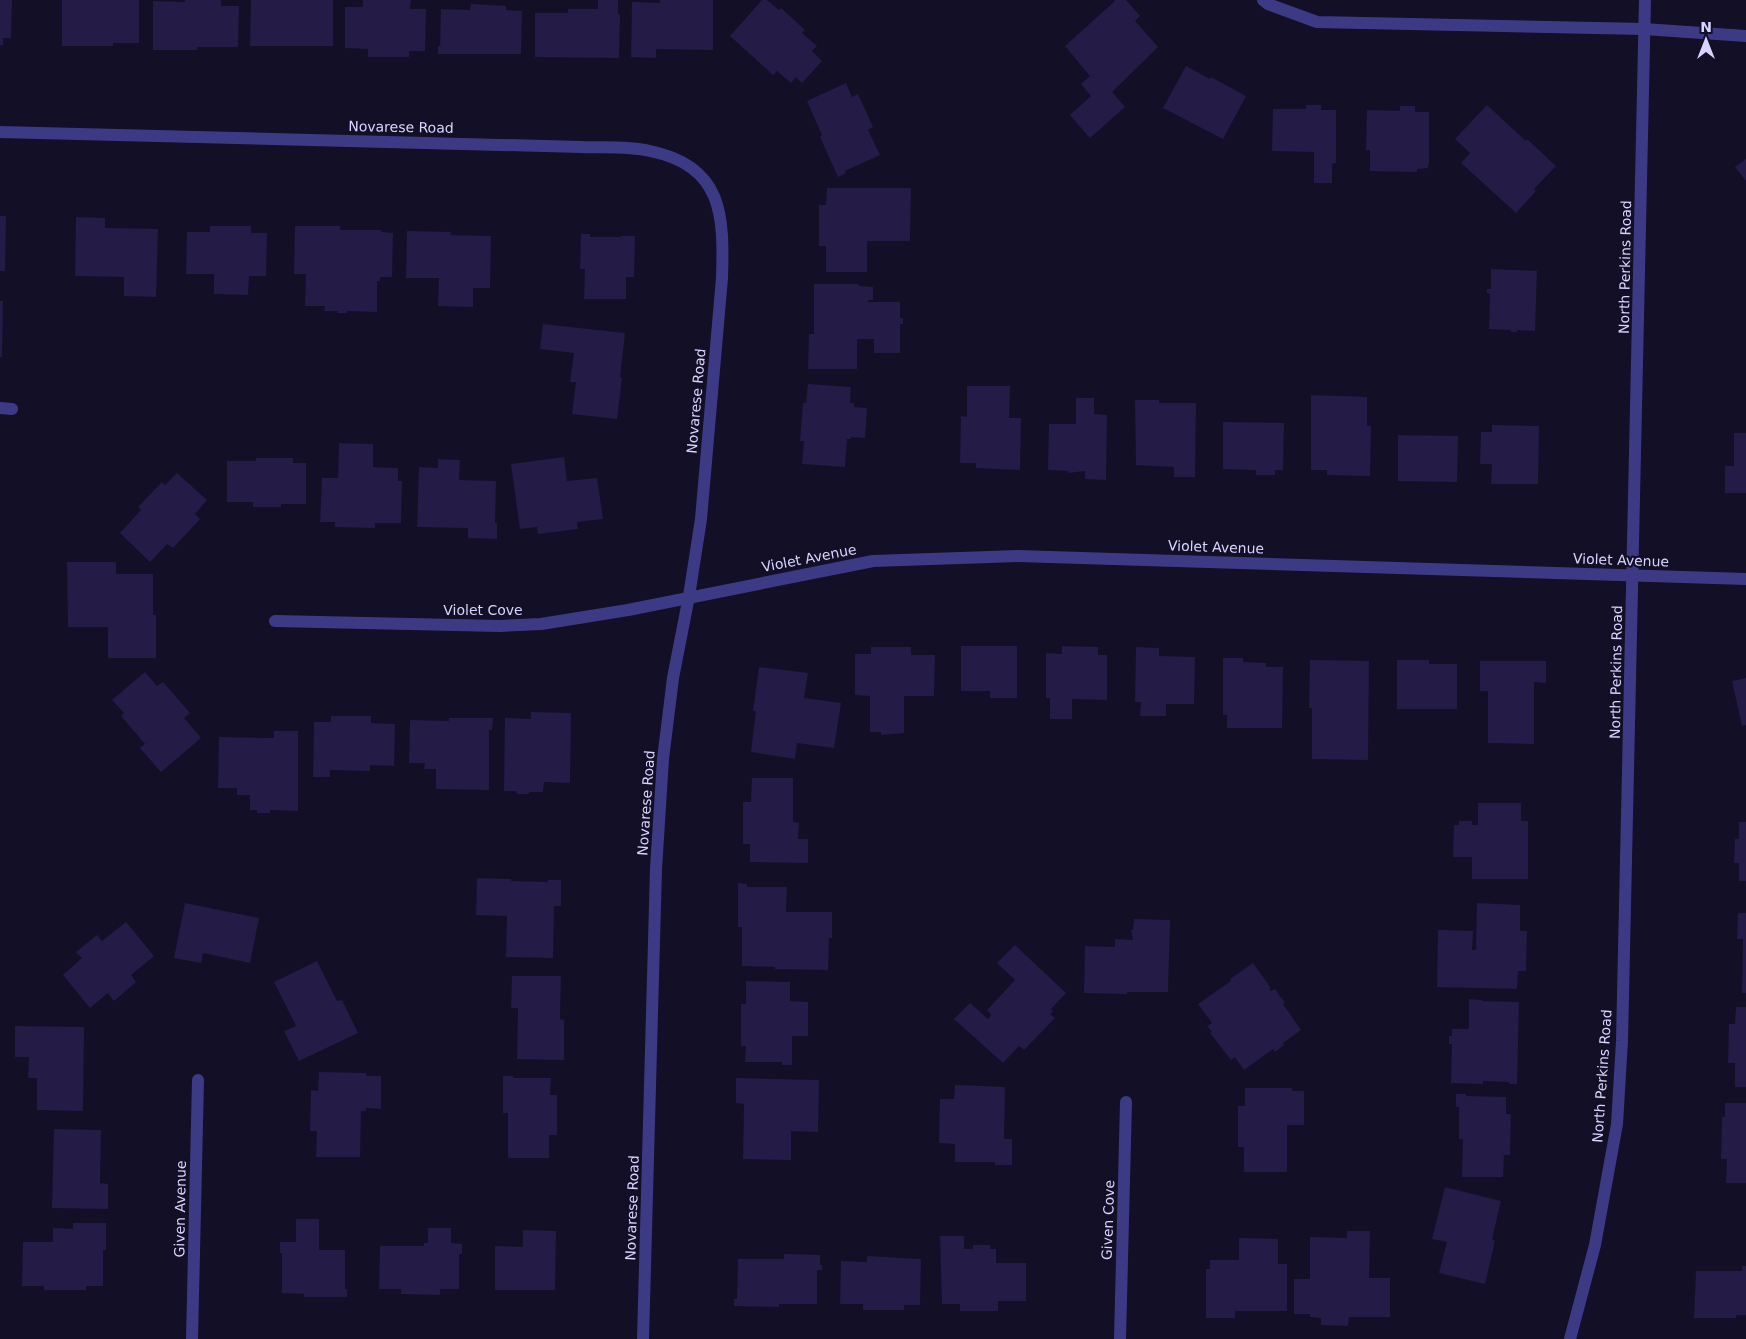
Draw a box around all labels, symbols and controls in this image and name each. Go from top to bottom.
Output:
north arrow [1681,15,1731,65]
text: N [1700,19,1712,35]
street label: Novarese Road [348,118,454,136]
street label: North Perkins Road [1616,200,1634,334]
street label: Novarese Road [683,348,709,454]
street label: Violet Avenue [1168,537,1264,557]
street label: Violet Avenue [760,541,858,575]
street label: Violet Avenue [1573,550,1669,570]
street label: Violet Cove [443,602,523,618]
street label: North Perkins Road [1607,605,1625,739]
street label: Novarese Road [634,750,658,856]
street label: North Perkins Road [1589,1009,1615,1143]
street label: Novarese Road [622,1155,642,1261]
street label: Given Avenue [171,1160,189,1258]
street label: Given Cove [1099,1180,1117,1260]

